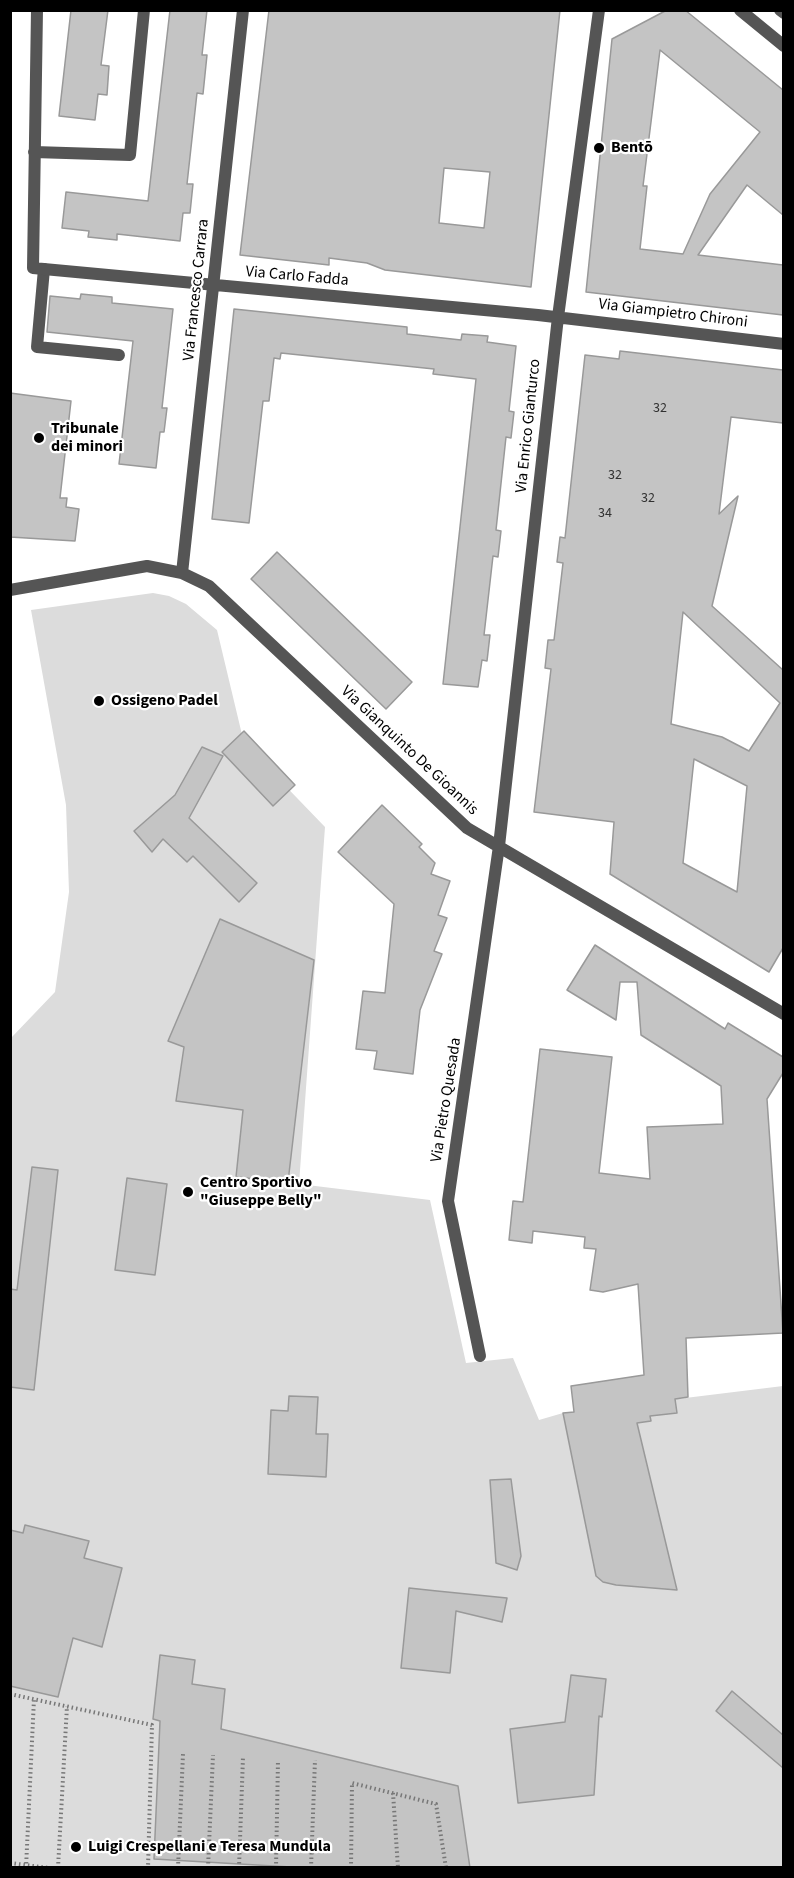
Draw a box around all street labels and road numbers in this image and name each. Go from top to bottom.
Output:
street label: Via Francesco Carrara [180,218,214,362]
street label: Via Carlo Fadda [245,263,349,291]
street label: Via Giampietro Chironi [597,295,749,333]
street label: Via Enrico Gianturco [512,358,546,494]
street label: Via Gianquinto De Gioannis [336,682,482,820]
street label: Via Pietro Quesada [428,1036,466,1164]

